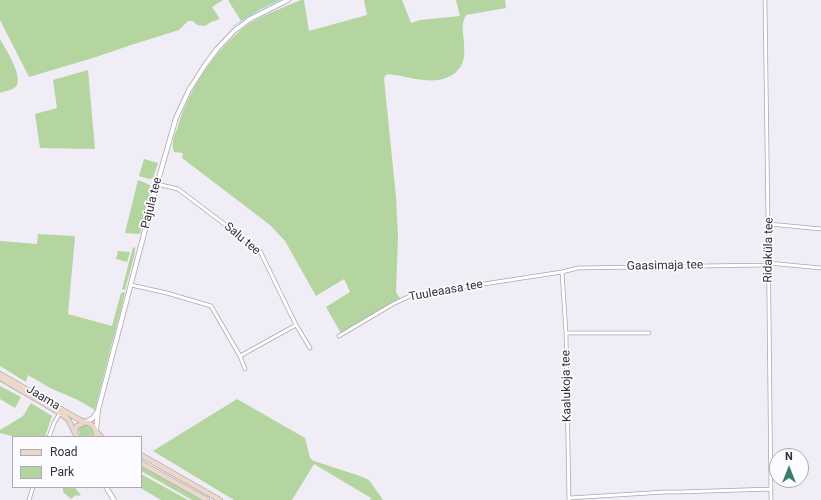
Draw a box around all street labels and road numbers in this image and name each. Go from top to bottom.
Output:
street label: Pajula tee [139,176,165,230]
street label: Ridaküla tee [761,217,777,283]
street label: Salu tee [221,220,263,258]
street label: Gaasimaja tee [627,258,703,274]
street label: Tuuleaasa tee [408,277,484,305]
street label: Kaalukoja tee [559,350,575,422]
street label: Jaama [24,382,62,414]

